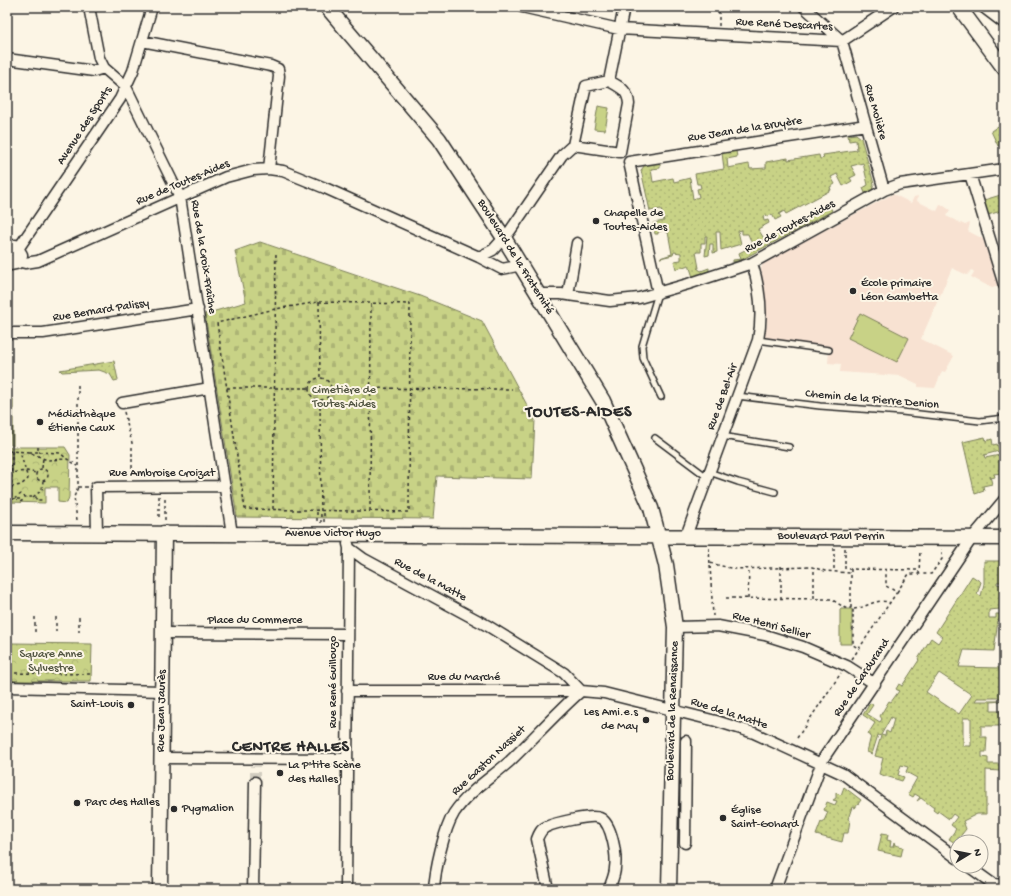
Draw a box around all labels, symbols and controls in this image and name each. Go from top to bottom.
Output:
street label: Rue René Descartes [735,15,833,35]
street label: Rue Molière [860,82,890,142]
street label: Avenue des Sports [54,84,116,168]
street label: Rue Jean de la Bruyère [687,114,804,146]
street label: Rue de Toutes-Aides [134,157,232,209]
street label: Boulevard de la Fraternité [473,196,557,318]
street label: Rue de Toutes-Aides [743,197,838,257]
street label: Rue de la Croix-Fraîche [187,199,219,316]
place label: Chapelle de Toutes-Aides [603,207,668,235]
marker: Chapelle de Toutes-Aides [591,216,601,226]
place label: École primaire Léon Gambetta [861,277,938,305]
marker: École primaire Léon Gambetta [848,286,858,296]
street label: Rue Bernard Palissy [52,296,150,326]
street label: Rue de Bel-Air [705,360,742,432]
park label: Cimetière de Toutes-Aides [311,384,377,412]
street label: Chemin de la Pierre Denion [805,387,940,413]
district label: TOUTES-AIDES [524,404,632,423]
place label: Médiathèque Étienne Caux [48,408,116,436]
marker: Médiathèque Étienne Caux [35,417,45,427]
street label: Rue Ambroise Croizat [109,467,216,481]
street label: Avenue Victor Hugo [285,527,381,541]
street label: Boulevard Paul Perrin [777,530,885,544]
street label: Rue de la Matte [391,555,469,605]
street label: Rue Henri Sellier [731,609,813,643]
street label: Place du Commerce [206,614,303,628]
street label: Rue René Guillouzo [327,636,341,728]
street label: Rue de Cardurand [831,636,894,720]
street label: Boulevard de la Renaissance [664,640,682,782]
park label: Square Anne Sylvestre [20,648,83,676]
street label: Rue Jean Jaurès [154,669,170,752]
street label: Rue du Marché [428,671,501,685]
street label: Rue de la Matte [689,695,770,733]
place label: Saint-Louis [71,698,124,712]
marker: Saint-Louis [126,700,136,710]
place label: Les Ami.e.s de May [584,706,639,734]
marker: Les Ami.e.s de May [641,715,651,725]
street label: Rue Gaston Nassiet [449,722,530,799]
district label: CENTRE HALLES [231,739,350,758]
place label: La P'tite Scène des Halles [288,759,362,787]
marker: La P'tite Scène des Halles [275,768,285,778]
place label: Parc des Halles [84,796,160,810]
marker: Parc des Halles [72,798,82,808]
place label: Pygmalion [181,802,234,816]
marker: Pygmalion [169,804,179,814]
place label: Église Saint-Gohard [731,804,799,832]
marker: Église Saint-Gohard [718,813,728,823]
north arrow [949,834,989,874]
text: N [970,848,983,857]

